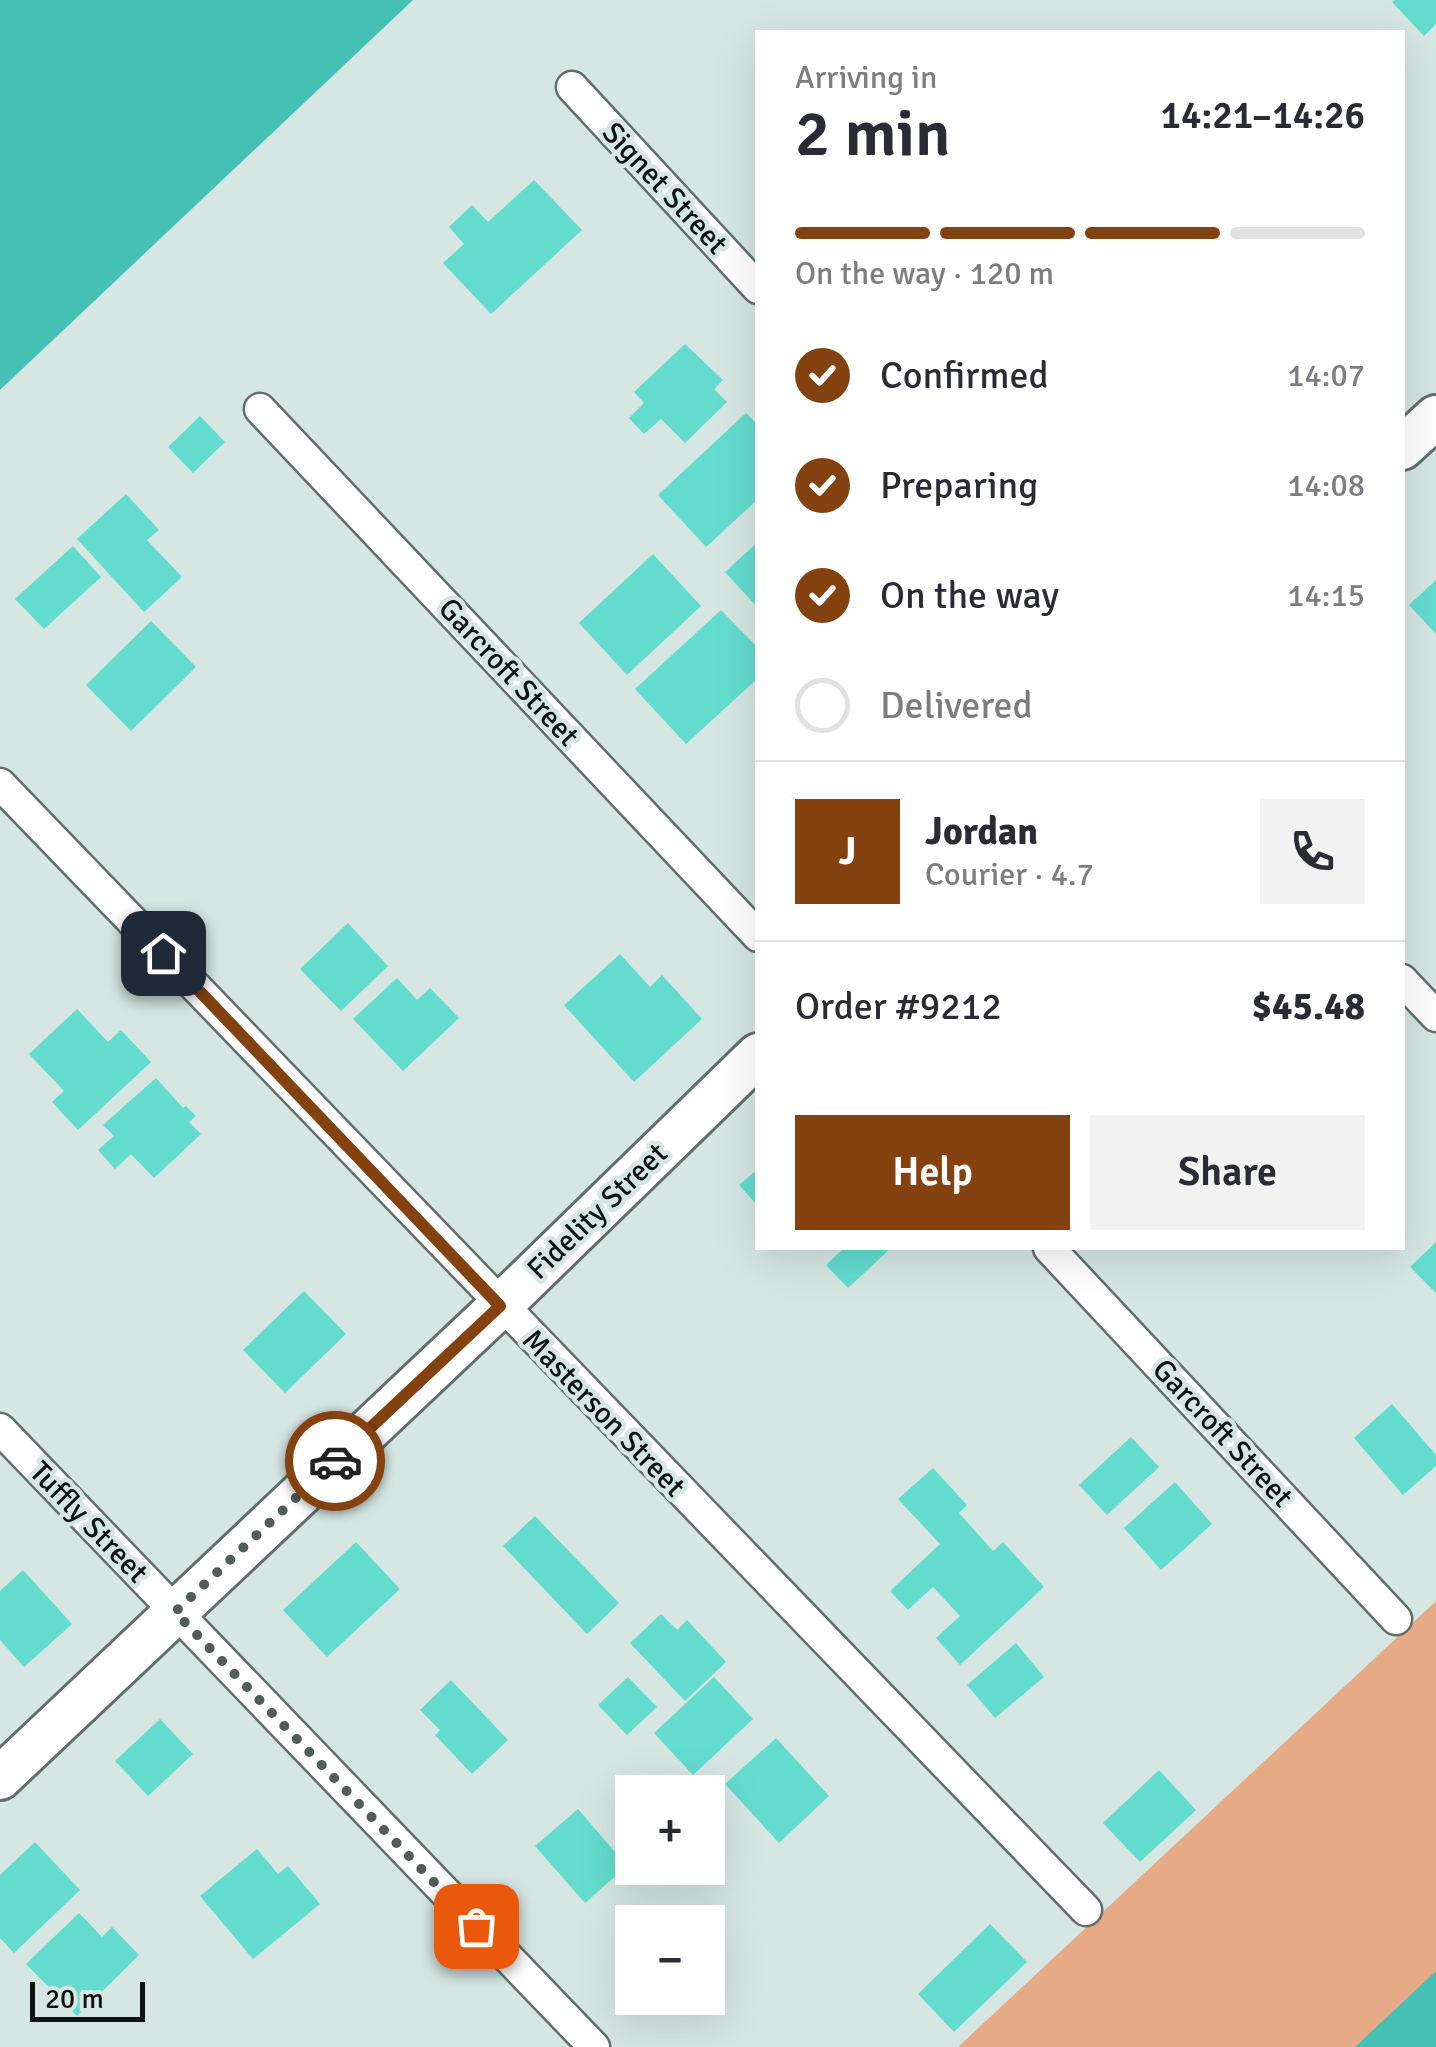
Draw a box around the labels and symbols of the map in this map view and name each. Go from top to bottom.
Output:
street label: Signet Street [594,115,735,262]
street label: Garcroft Street [431,590,587,754]
pin [121,911,206,996]
street label: Fidelity Street [519,1135,675,1287]
street label: Masterson Street [514,1322,693,1505]
street label: Garcroft Street [1145,1351,1301,1515]
courier [285,1411,385,1511]
street label: Tuffly Street [22,1454,156,1591]
pin [434,1884,519,1969]
scale bar [30,1977,145,2022]

